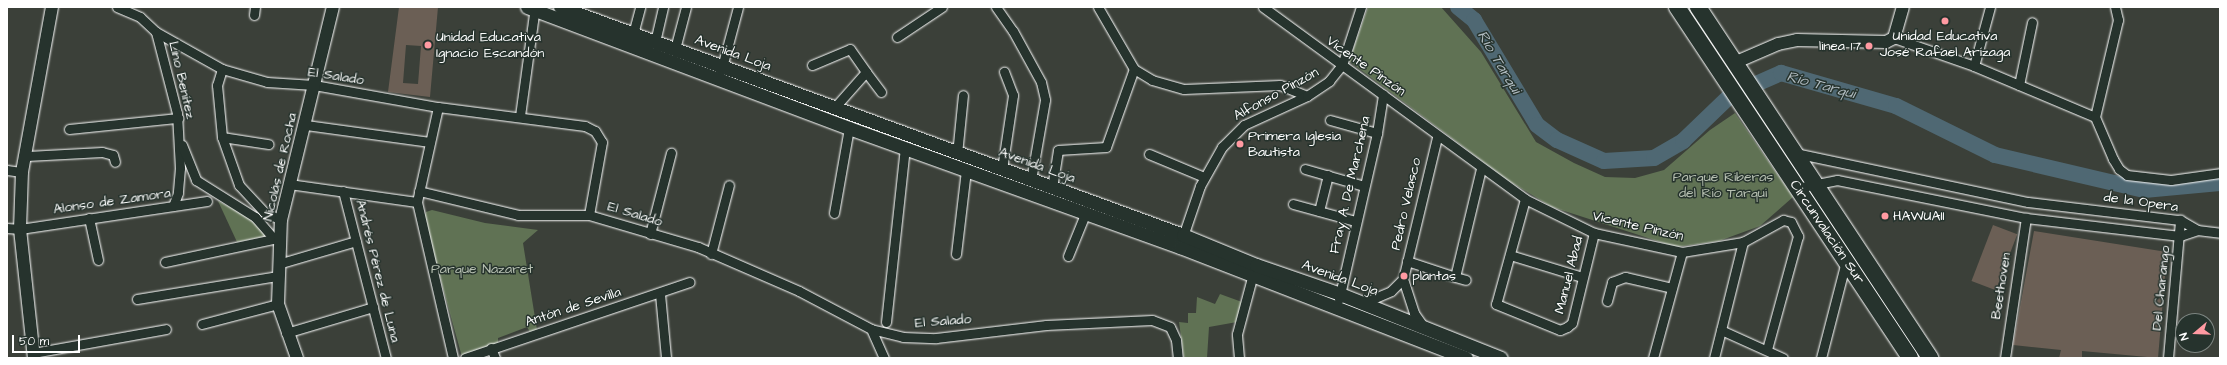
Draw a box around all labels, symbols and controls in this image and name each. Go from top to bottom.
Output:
marker: Unidad Educativa José Rafael Arízaga [1940,16,1950,26]
water label: Río Tarqui [1473,27,1525,97]
place label: Unidad Educativa José Rafael Arízaga [1880,28,2010,60]
place label: Unidad Educativa Ignacio Escandón [436,29,544,62]
street label: Avenida Loja [693,31,773,75]
street label: Vicente Pinzón [1323,32,1409,100]
place label: linea 17 [1819,38,1861,54]
street label: Lino Benítez [165,40,199,120]
marker: Unidad Educativa Ignacio Escandón [423,40,433,50]
marker: linea 17 [1864,41,1874,51]
street label: El Salado [307,63,365,89]
street label: Alfonso Pinzón [1231,64,1321,124]
water label: Río Tarqui [1785,67,1857,103]
street label: Nicolás de Rocha [259,111,301,223]
street label: Fray A. De Marchena [1326,115,1374,255]
place label: Primera Iglesia Bautista [1248,128,1341,160]
marker: Primera Iglesia Bautista [1235,139,1245,149]
street label: Avenida Loja [997,143,1077,187]
street label: Pedro Velasco [1387,156,1425,252]
park label: Parque Riberas del Río Tarqui [1673,169,1773,202]
street label: Circunvalación Sur [1786,177,1868,287]
street label: Alonso de Zamora [52,184,172,218]
street label: de la Opera [2103,188,2179,216]
street label: Andrés Pérez de Luna [352,198,404,344]
street label: El Salado [605,198,665,230]
street label: Vicente Pinzón [1591,207,1685,245]
place label: HAWUAII [1893,208,1945,224]
marker: HAWUAII [1880,211,1890,221]
street label: Manuel Abad [1551,234,1587,316]
street label: Del Charango [2148,245,2174,331]
street label: Beethoven [1987,251,2015,321]
street label: Avenida Loja [1300,256,1380,300]
park label: Parque Nazaret [431,261,533,277]
place label: plantas [1412,268,1456,284]
marker: plantas [1399,271,1409,281]
street label: Antón de Sevilla [523,284,623,330]
street label: El Salado [914,311,972,331]
north arrow [2175,313,2215,353]
scale bar [14,327,82,353]
text: N [2176,331,2192,342]
text: 50 m [19,333,49,350]

